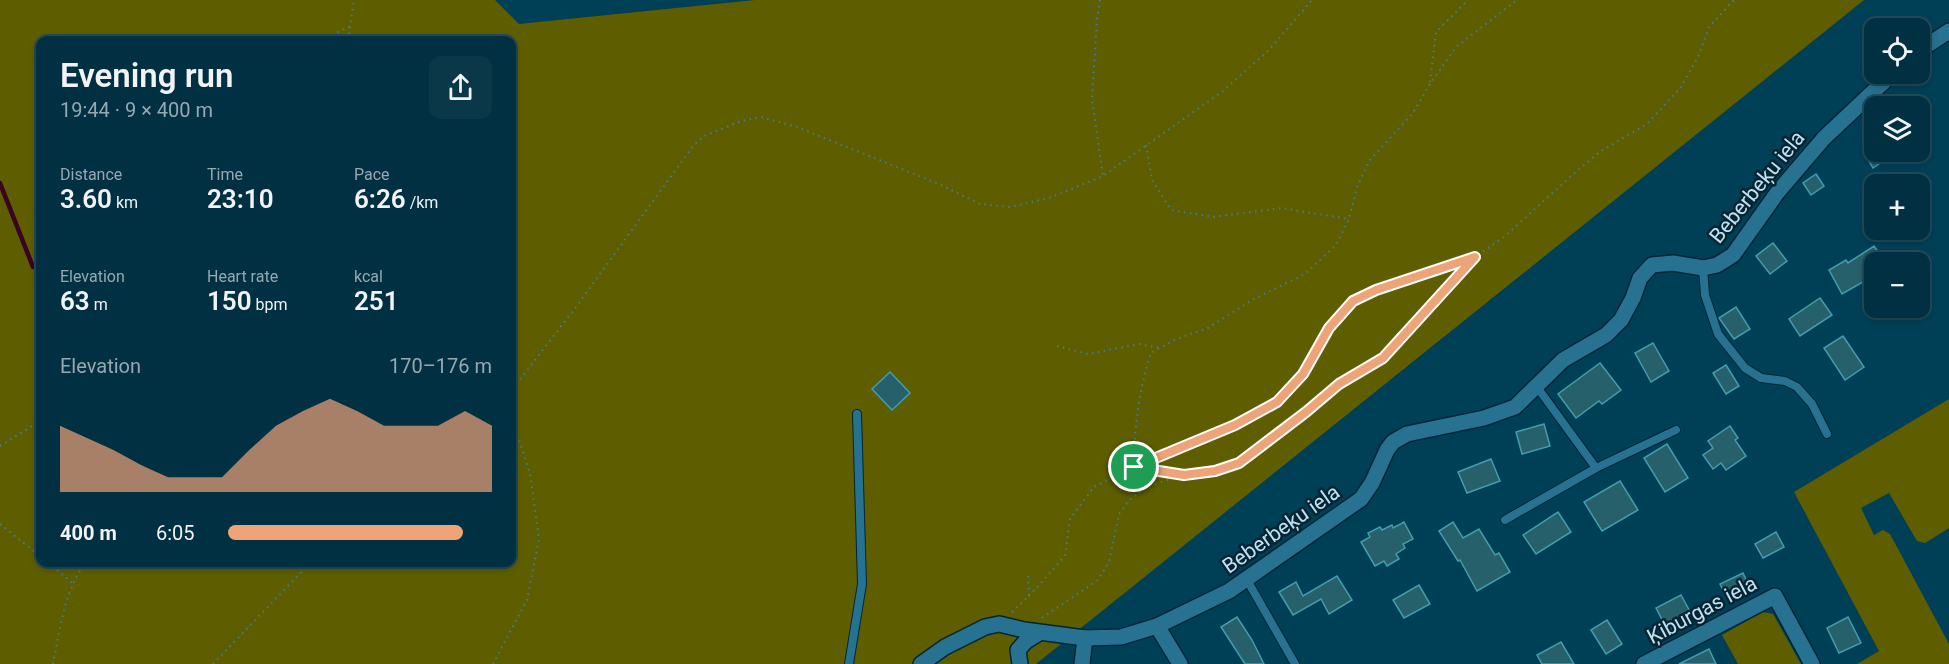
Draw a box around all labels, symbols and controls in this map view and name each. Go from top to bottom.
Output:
map controls [1864,18,1930,318]
button: locate [1864,18,1930,84]
text: Evening run [60,56,233,95]
button: share [429,56,492,119]
button: layers [1864,96,1930,162]
text: 19:44 · 9 × 400 m [60,98,213,122]
street label: Beberbeķu iela [1704,126,1810,248]
text: Distance [60,165,122,184]
text: Time [207,165,243,184]
text: Pace [354,165,390,184]
button: + [1864,174,1930,240]
text: 3.60 [60,184,112,214]
text: 23:10 [207,184,274,214]
text: 6:26 [354,184,406,214]
text: km [112,193,138,212]
text: /km [406,193,438,212]
button: − [1864,252,1930,318]
text: Elevation [60,267,125,286]
text: Heart rate [207,267,278,286]
text: kcal [354,267,383,286]
text: 63 [60,286,90,316]
text: 150 [207,286,252,316]
text: 251 [354,286,399,316]
text: m [90,295,108,314]
text: bpm [252,295,288,314]
text: Elevation [60,354,141,378]
text: 170–176 m [389,354,492,378]
pin [1108,441,1159,492]
icon: arrive [1117,450,1150,483]
street label: Beberbeķu iela [1218,480,1344,578]
text: 400 m [60,521,117,545]
text: 6:05 [156,521,195,545]
street label: Ķiburgas iela [1643,571,1761,649]

